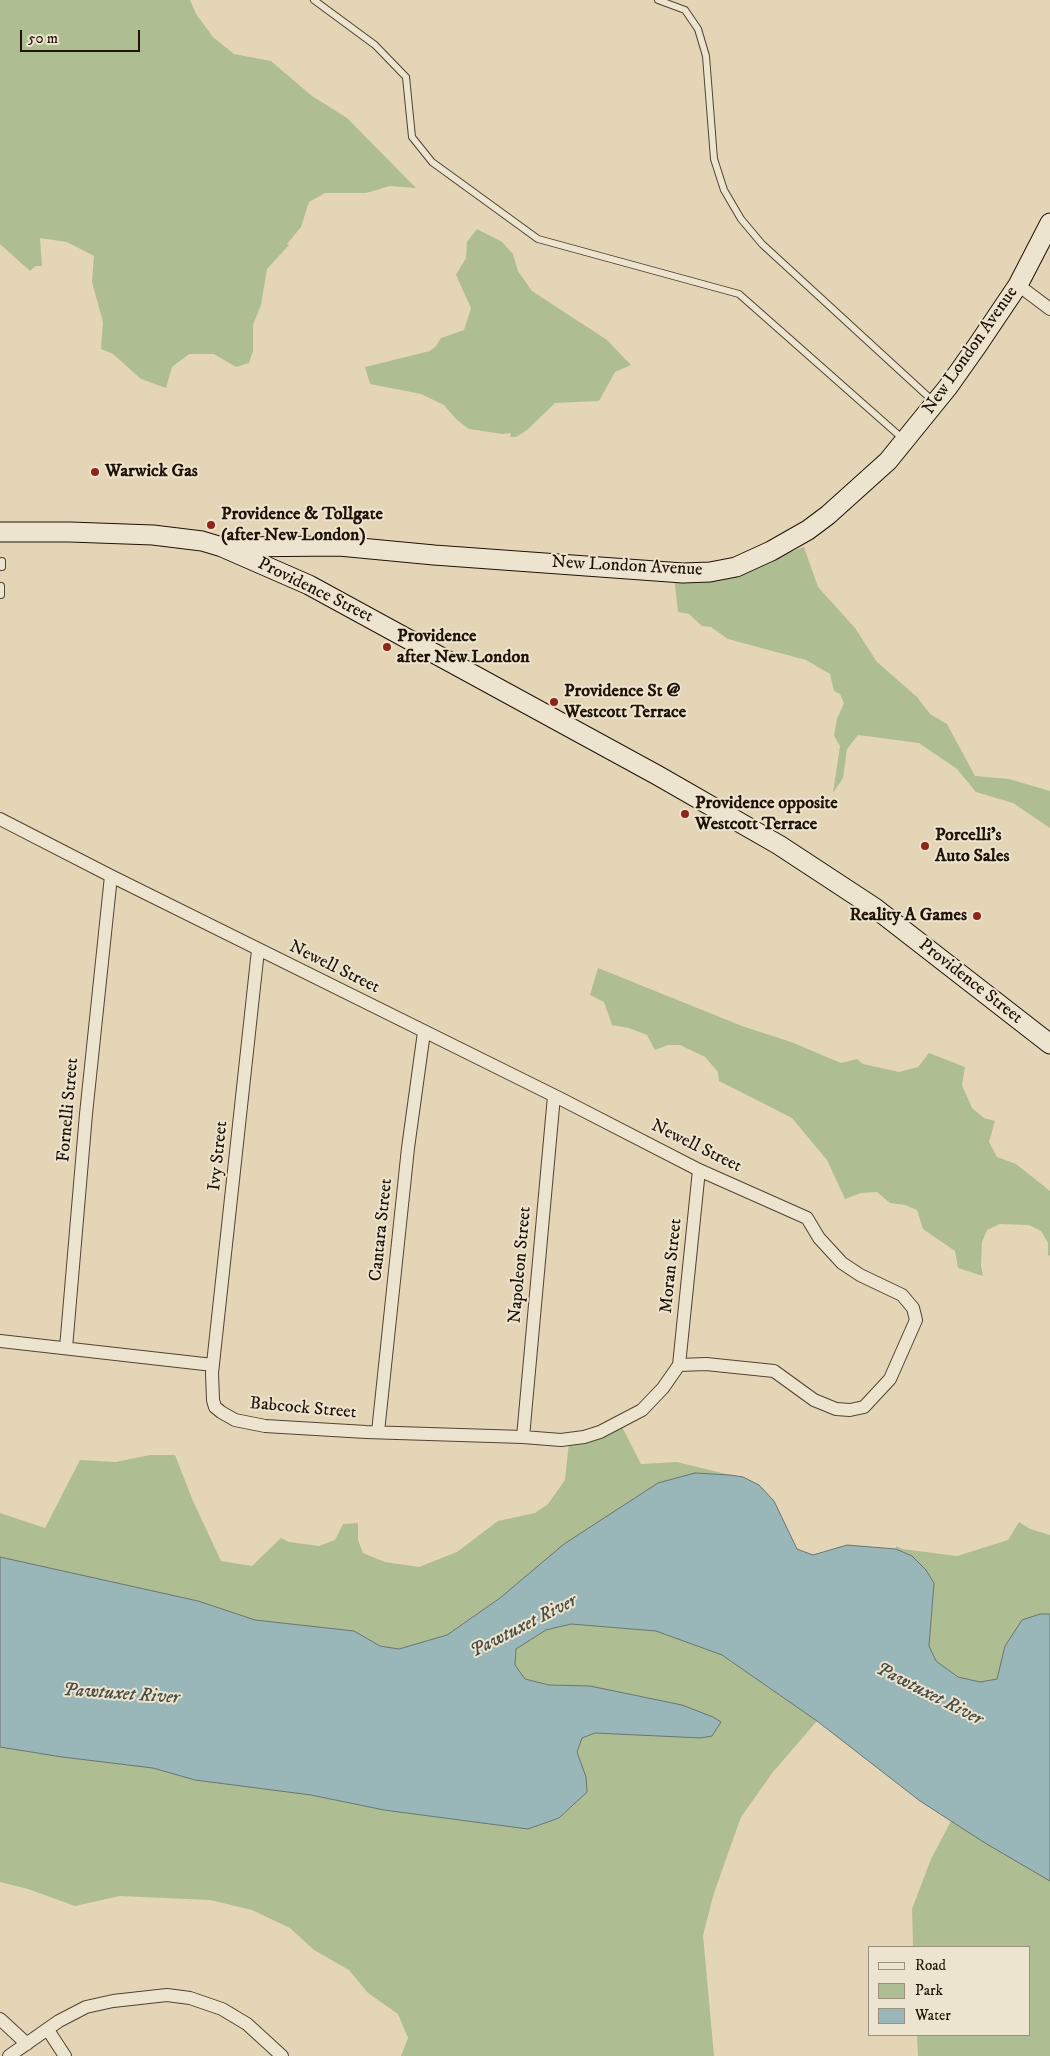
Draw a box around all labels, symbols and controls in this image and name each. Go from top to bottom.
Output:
scale bar [22,20,142,52]
text: 50 m [28,29,58,48]
street label: New London Avenue [919,283,1023,419]
place label: Warwick Gas [105,461,198,483]
marker: Warwick Gas [89,466,101,478]
place label: Providence & Tollgate (after New London) [221,504,383,546]
marker: Providence & Tollgate (after New London) [205,519,217,531]
street label: New London Avenue [551,552,703,582]
street label: Providence Street [254,554,376,628]
place label: Providence after New London [397,626,530,669]
marker: Providence after New London [381,641,393,653]
place label: Providence St @ Westcott Terrace [564,681,686,724]
marker: Providence St @ Westcott Terrace [548,696,560,708]
place label: Providence opposite Westcott Terrace [695,793,838,836]
marker: Providence opposite Westcott Terrace [679,808,691,820]
place label: Porcelli's Auto Sales [935,825,1009,868]
marker: Porcelli's Auto Sales [919,840,931,852]
place label: Reality A Games [849,905,967,927]
marker: Reality A Games [971,910,983,922]
street label: Providence Street [914,935,1026,1029]
street label: Newell Street [285,937,383,999]
street label: Fornelli Street [54,1057,84,1163]
street label: Newell Street [647,1116,745,1178]
street label: Ivy Street [205,1120,233,1192]
street label: Cantara Street [366,1178,398,1282]
street label: Napoleon Street [505,1206,537,1324]
street label: Moran Street [656,1218,688,1314]
street label: Babcock Street [249,1394,357,1424]
water label: Pawtuxet River [467,1590,581,1664]
water label: Pawtuxet River [872,1658,986,1732]
water label: Pawtuxet River [62,1680,180,1710]
legend [868,1946,1030,2036]
text: Road [915,1956,946,1975]
text: Park [915,1981,943,2000]
text: Water [915,2006,951,2025]

